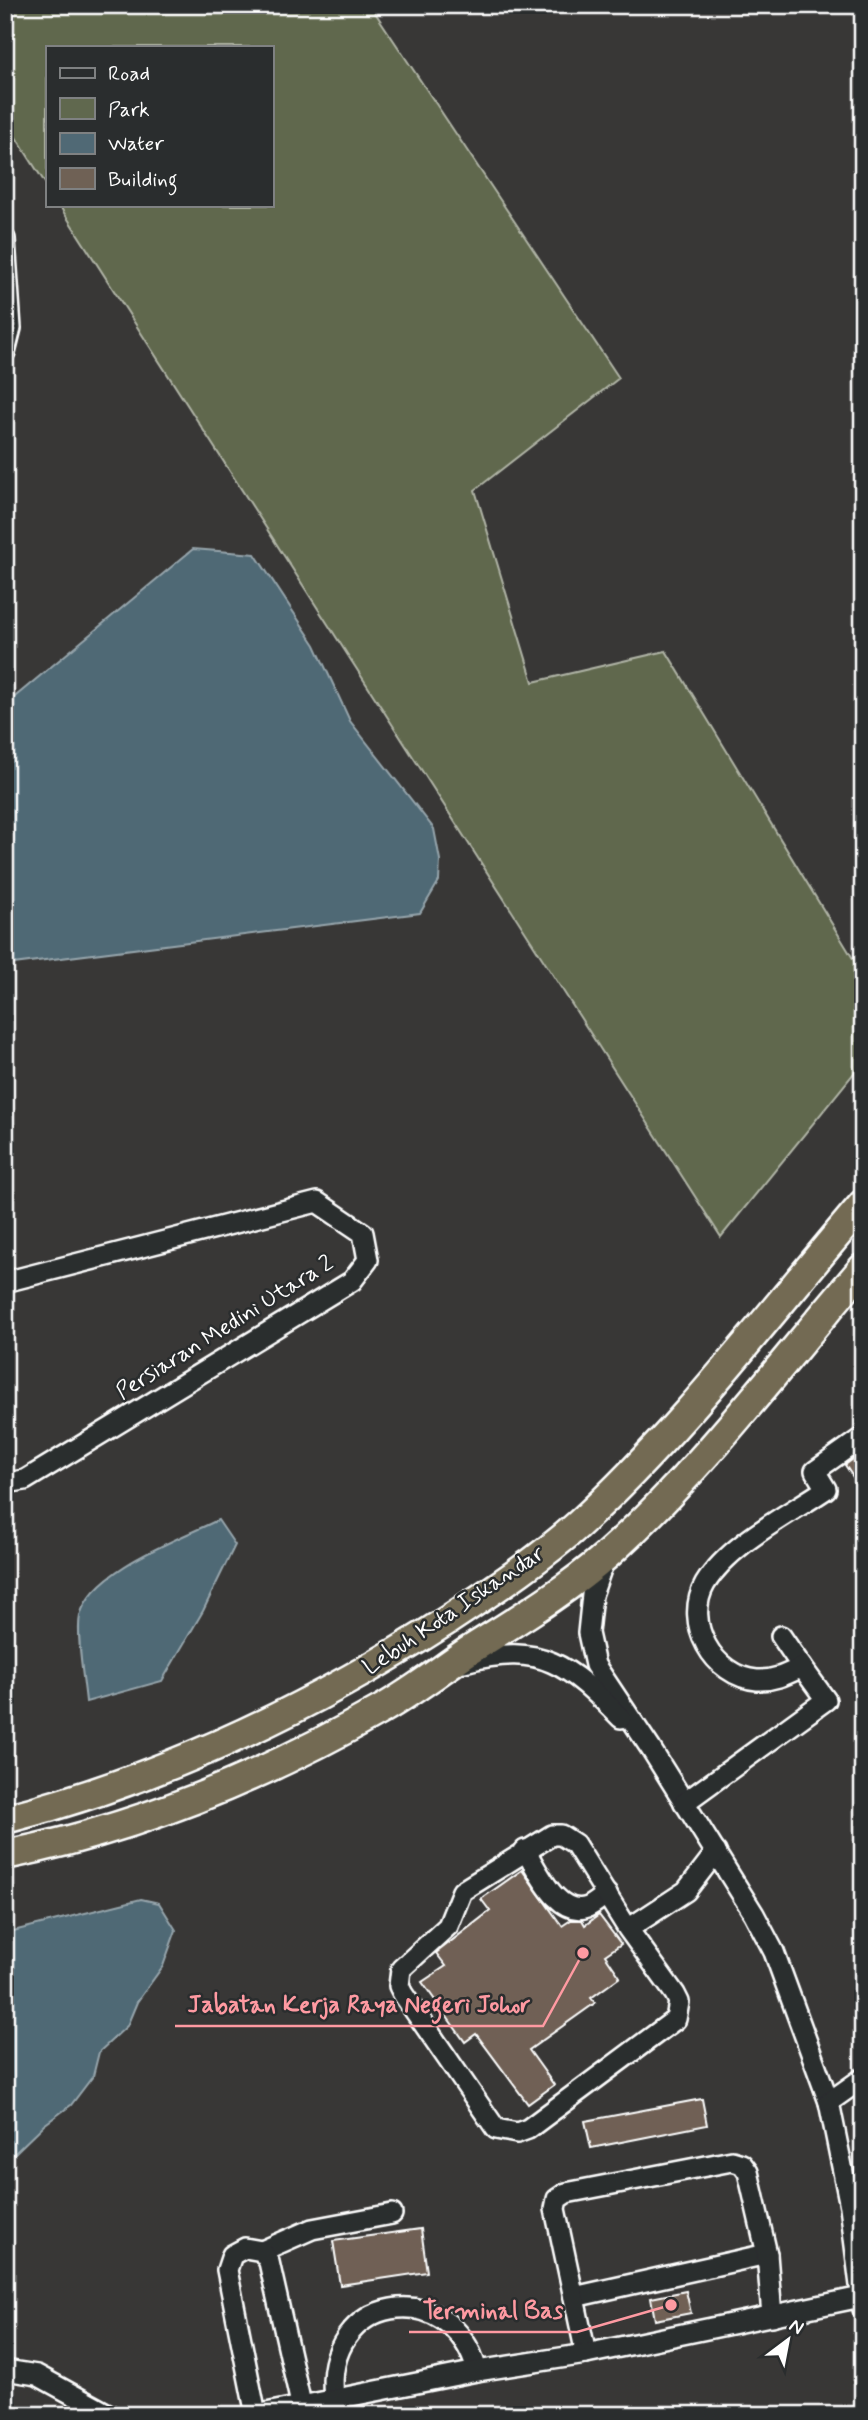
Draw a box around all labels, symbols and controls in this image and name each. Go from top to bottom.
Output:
legend [46,46,273,206]
text: Road [108,60,150,88]
text: Park [108,96,150,124]
text: Water [108,130,164,158]
text: Building [108,166,178,196]
street label: Persiaran Medini Utara 2 [111,1249,339,1407]
street label: Lebuh Kota Iskandar [358,1539,551,1683]
callout: Jabatan Kerja Raya Negeri Johor [175,1981,543,2026]
text: Jabatan Kerja Raya Negeri Johor [188,1990,530,2024]
callout: Terminal Bas [409,2287,577,2332]
text: Terminal Bas [423,2296,564,2327]
north arrow [752,2304,822,2374]
text: N [784,2313,808,2341]

